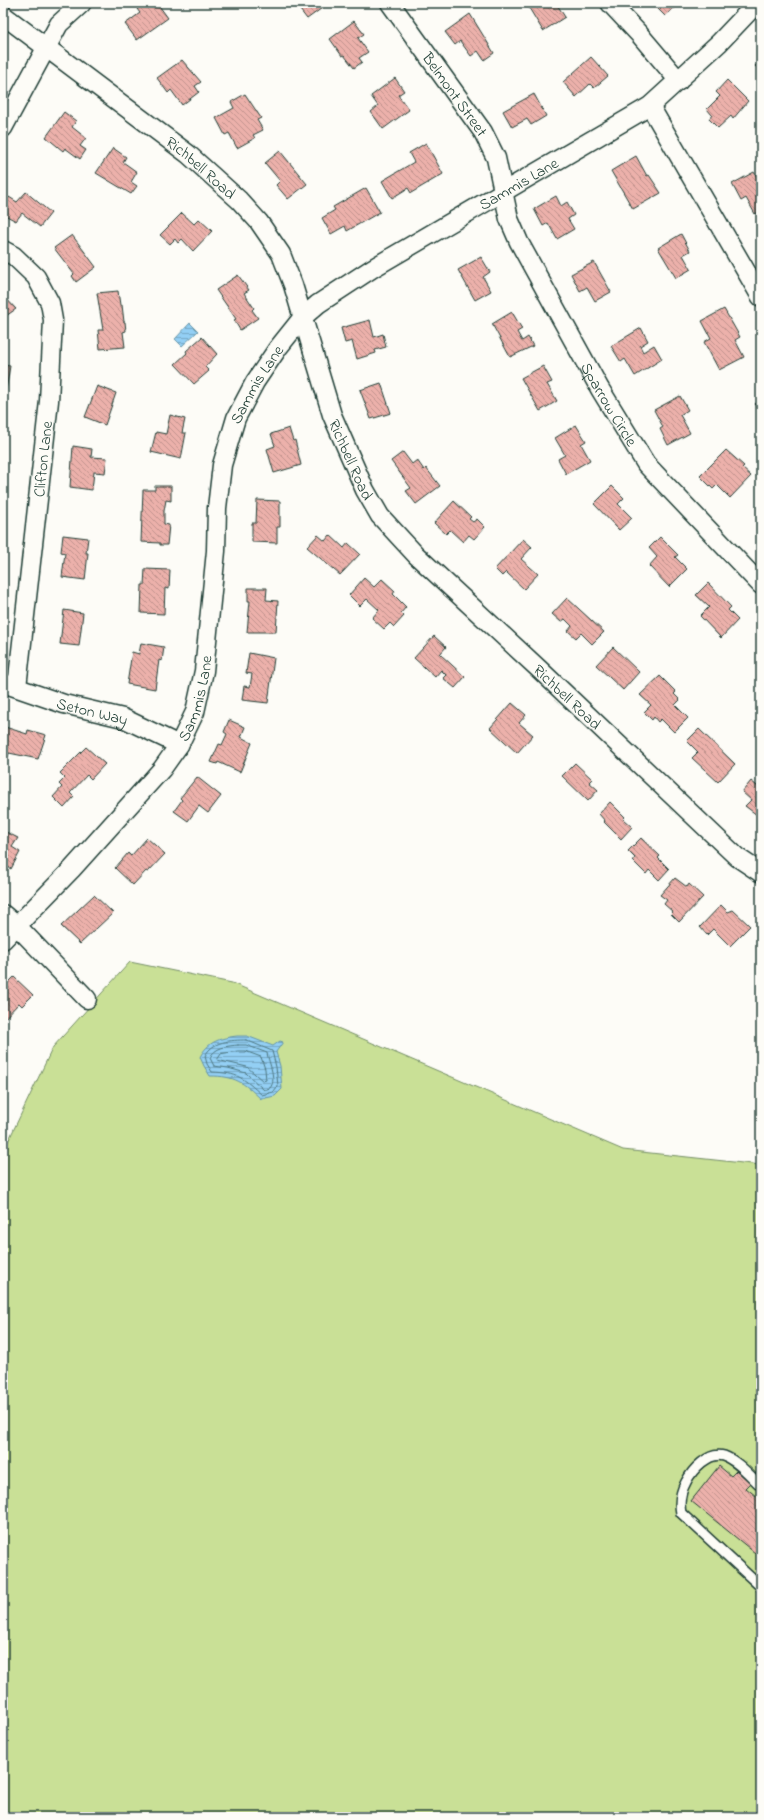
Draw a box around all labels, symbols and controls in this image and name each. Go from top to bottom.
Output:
street label: Belmont Street [415,47,493,143]
street label: Richbell Road [160,131,241,206]
street label: Sammis Lane [475,152,564,217]
street label: Sammis Lane [225,340,291,429]
street label: Sparrow Circle [574,358,643,452]
street label: Richbell Road [321,416,378,505]
street label: Clifton Lane [28,419,60,498]
street label: Sammis Lane [173,654,220,746]
street label: Richbell Road [527,659,606,736]
street label: Seton Way [53,692,132,733]

